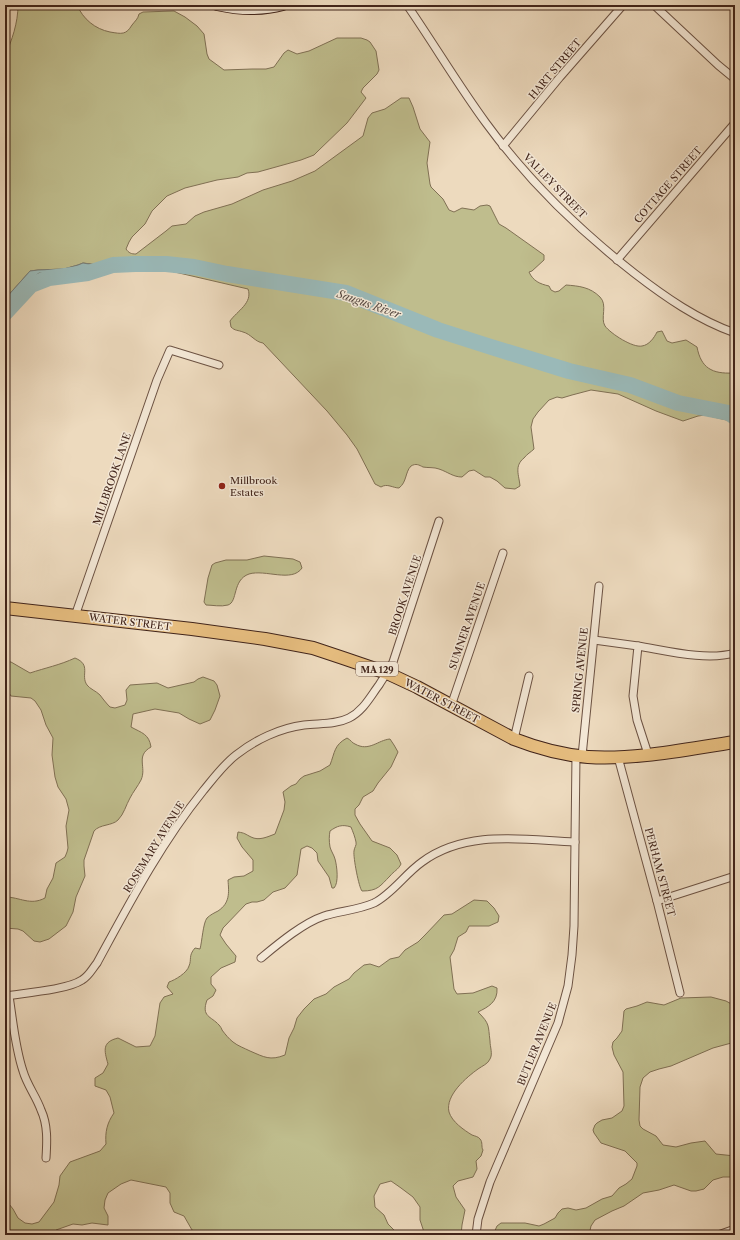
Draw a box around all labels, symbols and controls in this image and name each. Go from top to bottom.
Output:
street label: HART STREET [526,36,584,102]
street label: COTTAGE STREET [631,144,705,226]
street label: VALLEY STREET [520,150,590,222]
water label: Saugus River [334,286,404,322]
street label: MILLBROOK LANE [90,431,134,527]
place label: Millbrook Estates [230,474,278,499]
marker: Millbrook Estates [217,481,227,491]
street label: BROOK AVENUE [386,553,424,637]
street label: SUMNER AVENUE [446,580,488,671]
street label: WATER STREET [87,610,172,634]
street label: SPRING AVENUE [569,627,591,713]
road number: MA 129 [356,662,398,676]
street label: WATER STREET [401,675,482,726]
street label: ROSEMARY AVENUE [121,799,187,895]
street label: PERHAM STREET [642,826,678,918]
street label: BUTLER AVENUE [514,1001,560,1087]

